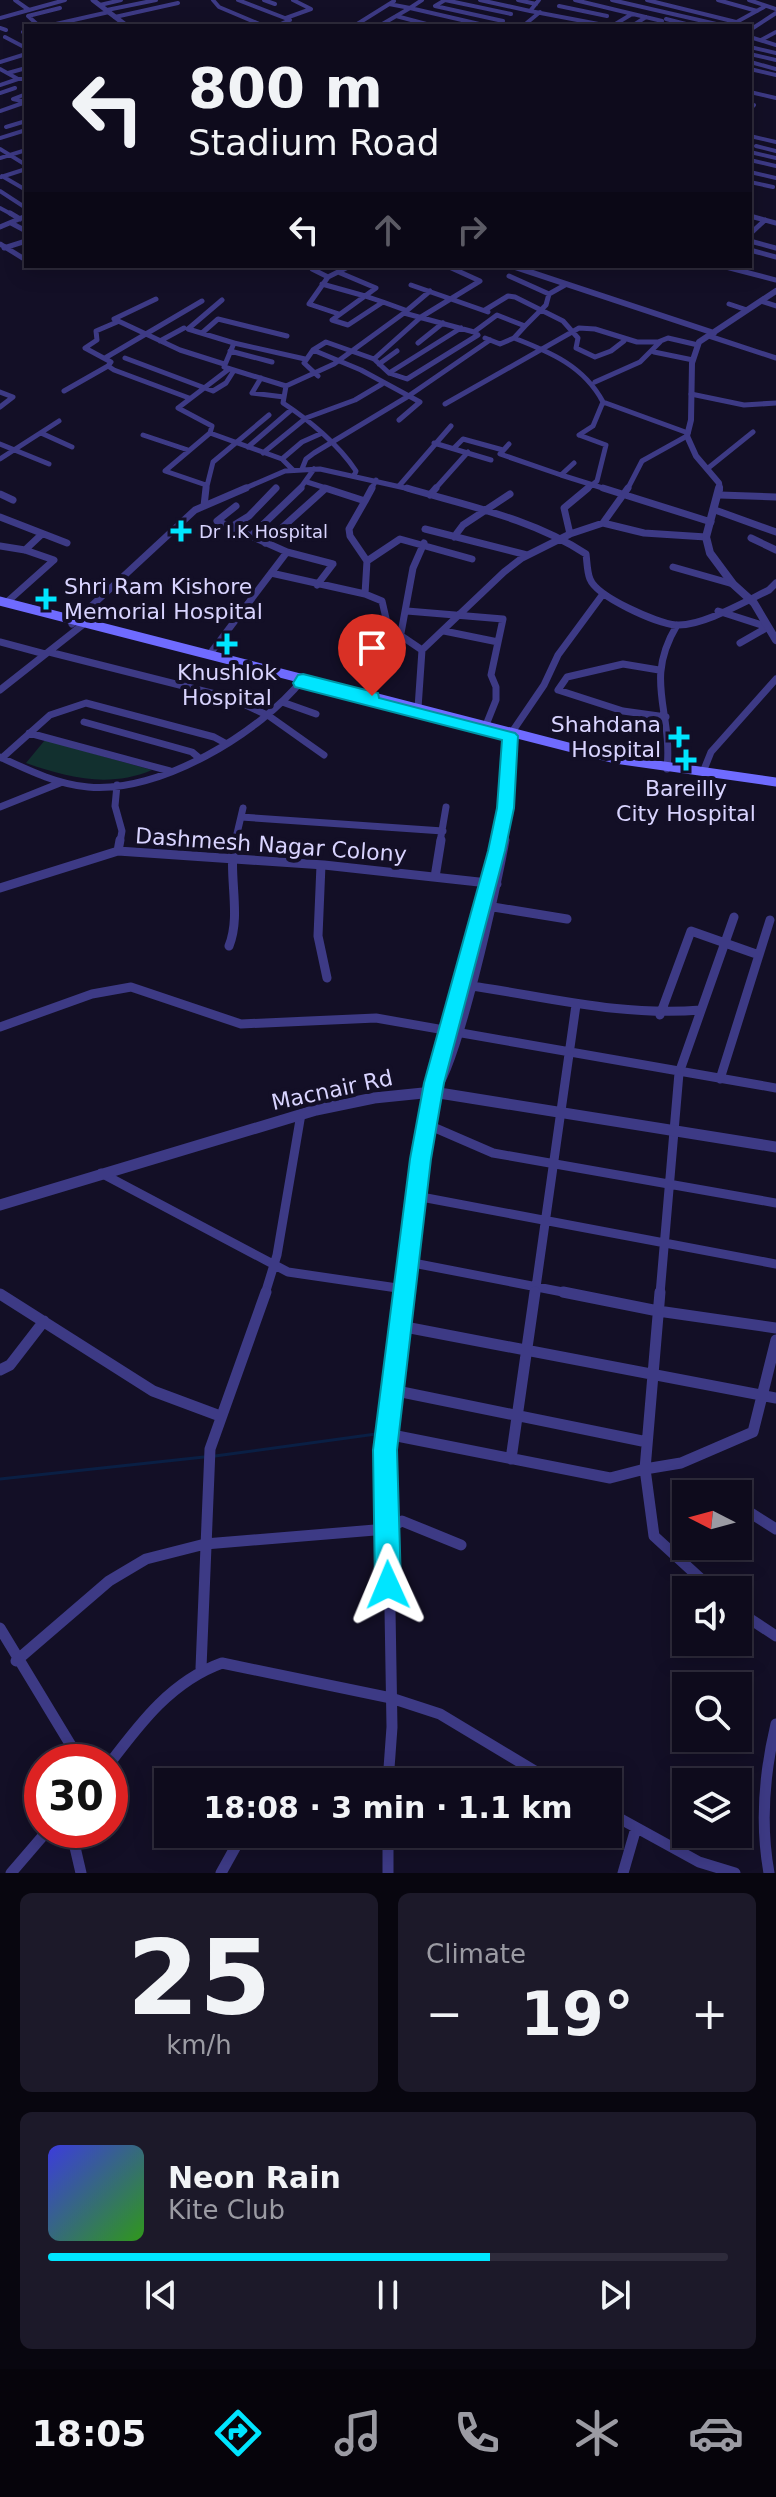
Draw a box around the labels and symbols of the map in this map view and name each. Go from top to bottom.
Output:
marker: Dr I.K Hospital [170,520,192,542]
place label: Dr I.K Hospital [199,521,328,542]
place label: Shri Ram Kishore Memorial Hospital [64,574,263,624]
marker: Shri Ram Kishore Memorial Hospital [35,588,57,610]
pin [338,614,406,696]
marker: Khushlok Hospital [216,633,238,655]
place label: Khushlok Hospital [177,660,277,710]
place label: Shahdana Hospital [551,712,661,762]
marker: Shahdana Hospital [668,726,690,748]
marker: Bareilly City Hospital [675,749,697,771]
place label: Bareilly City Hospital [616,776,756,826]
street label: Dashmesh Nagar Colony [134,823,408,867]
street label: Macnair Rd [269,1065,395,1115]
north arrow [672,1480,752,1560]
position arrow [346,1543,430,1627]
speed limit sign: 30 [24,1744,128,1848]

